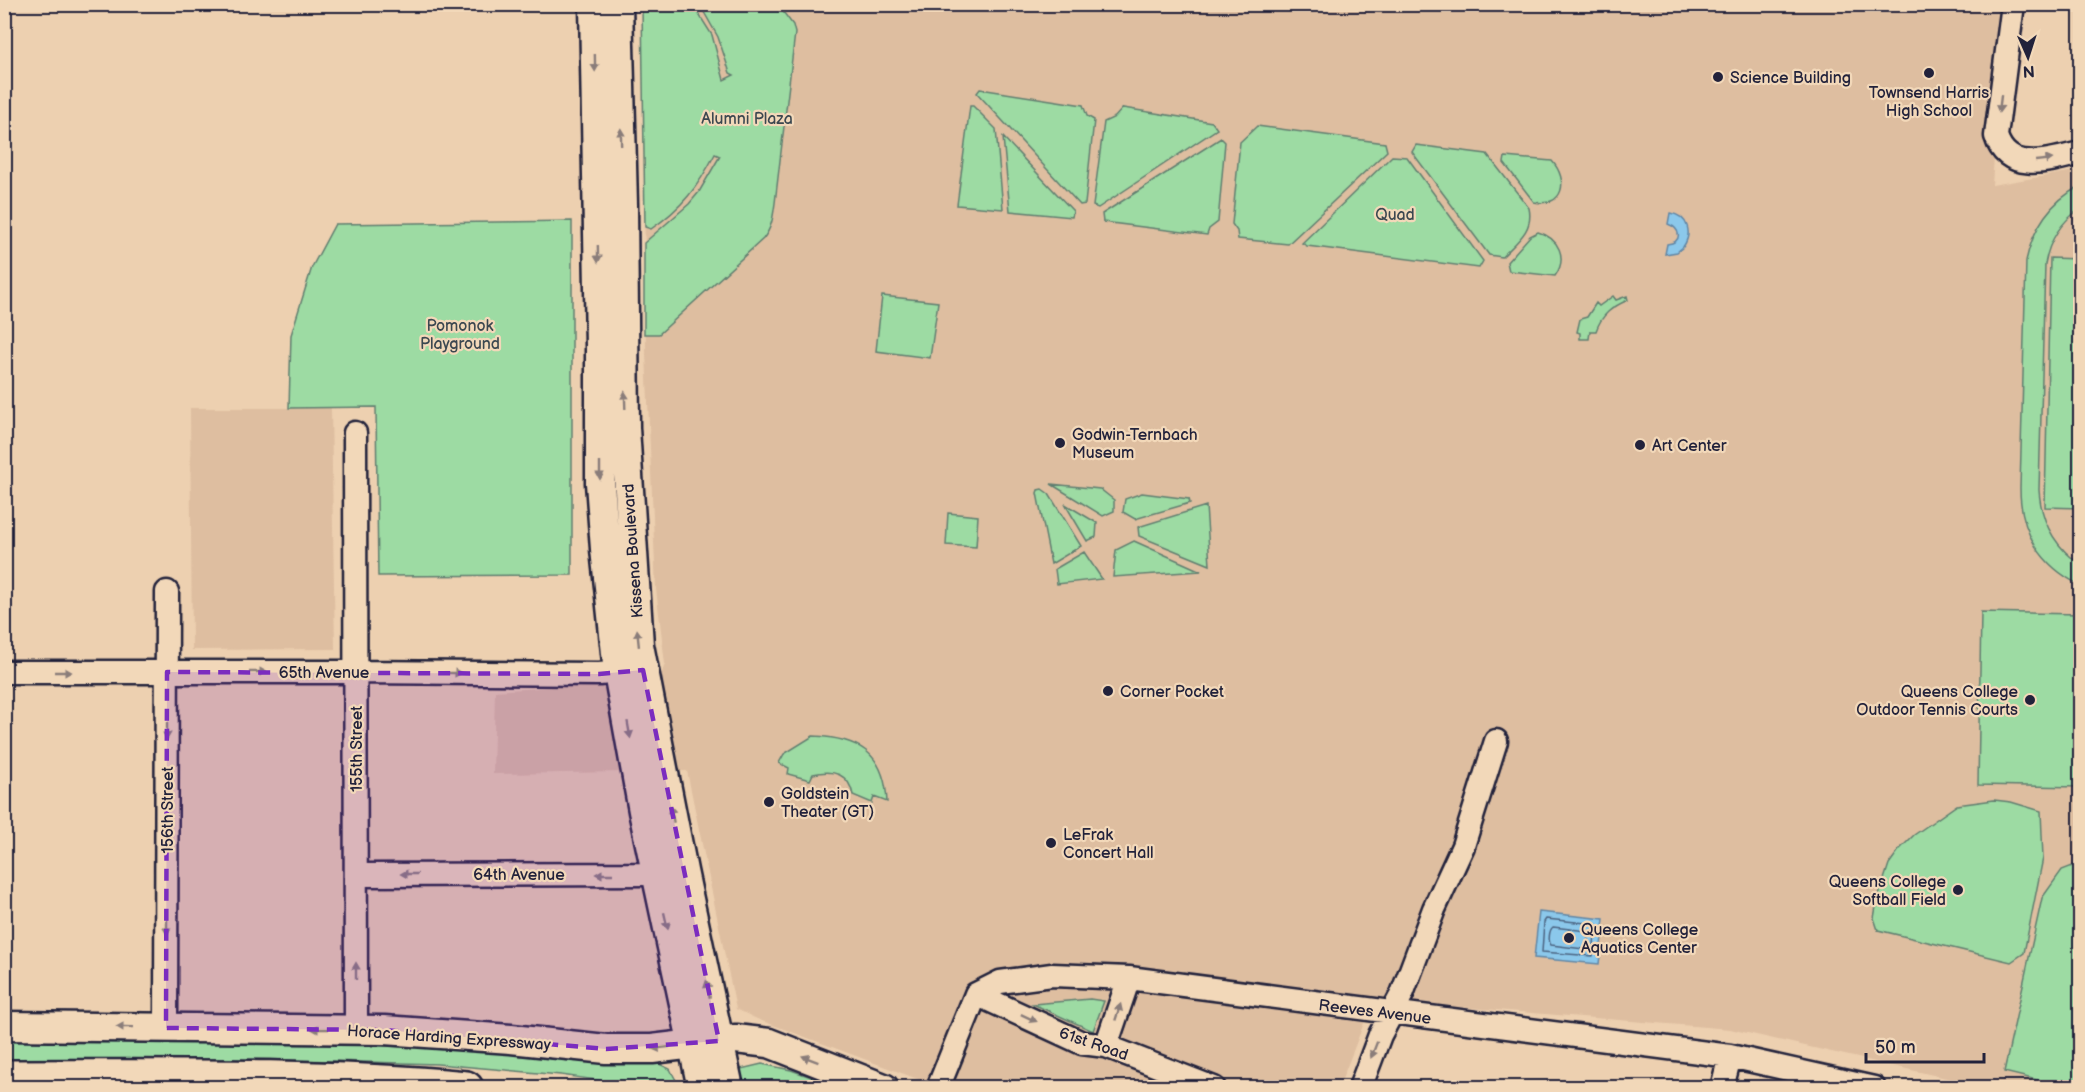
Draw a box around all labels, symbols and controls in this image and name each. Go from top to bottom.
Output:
north arrow [1998,27,2058,87]
one-way arrow [590,53,600,72]
text: N [2022,61,2035,80]
marker: Townsend Harris High School [1922,66,1936,80]
place label: Science Building [1730,69,1851,88]
marker: Science Building [1711,70,1725,84]
place label: Townsend Harris High School [1869,84,1989,121]
one-way arrow [1996,95,2005,114]
park label: Alumni Plaza [701,110,793,129]
one-way arrow [617,128,626,147]
one-way arrow [2034,155,2053,165]
park label: Quad [1375,206,1415,225]
one-way arrow [593,245,603,264]
park label: Pomonok Playground [420,317,500,354]
one-way arrow [620,390,630,409]
place label: Godwin-Ternbach Museum [1072,426,1198,463]
marker: Godwin-Ternbach Museum [1053,436,1067,450]
place label: Art Center [1652,437,1727,456]
marker: Art Center [1633,438,1647,452]
one-way arrow [595,461,605,480]
street label: Kissena Boulevard [619,483,648,619]
one-way arrow [633,629,643,648]
street label: 65th Avenue [279,664,370,683]
one-way arrow [53,667,72,677]
one-way arrow [248,667,267,677]
one-way arrow [443,668,462,678]
place label: Corner Pocket [1120,683,1224,702]
place label: Queens College Outdoor Tennis Courts [1856,683,2018,720]
marker: Corner Pocket [1101,684,1115,698]
marker: Queens College Outdoor Tennis Courts [2023,693,2037,707]
street label: 155th Street [348,706,367,792]
one-way arrow [624,720,633,739]
one-way arrow [162,721,172,740]
street label: 156th Street [159,767,178,853]
place label: Goldstein Theater (GT) [781,785,874,822]
marker: Goldstein Theater (GT) [762,795,776,809]
one-way arrow [667,804,676,823]
place label: LeFrak Concert Hall [1063,826,1154,863]
marker: LeFrak Concert Hall [1044,836,1058,850]
street label: 64th Avenue [473,866,565,885]
one-way arrow [399,869,418,879]
one-way arrow [594,869,613,879]
place label: Queens College Softball Field [1829,873,1946,910]
marker: Queens College Softball Field [1951,883,1965,897]
one-way arrow [662,912,671,931]
one-way arrow [162,916,172,935]
place label: Queens College Aquatics Center [1581,921,1699,958]
marker: Queens College Aquatics Center [1562,931,1576,945]
one-way arrow [351,961,361,980]
one-way arrow [703,979,712,998]
street label: Reeves Avenue [1317,996,1433,1029]
one-way arrow [1113,1003,1123,1021]
one-way arrow [1021,1014,1038,1023]
one-way arrow [116,1022,135,1032]
street label: Horace Harding Expressway [346,1022,552,1055]
one-way arrow [311,1024,330,1034]
street label: 61st Road [1056,1024,1131,1065]
scale bar [1866,1026,1984,1064]
text: 50 m [1875,1037,1916,1058]
one-way arrow [1369,1041,1379,1059]
one-way arrow [652,1043,671,1053]
one-way arrow [801,1053,819,1063]

